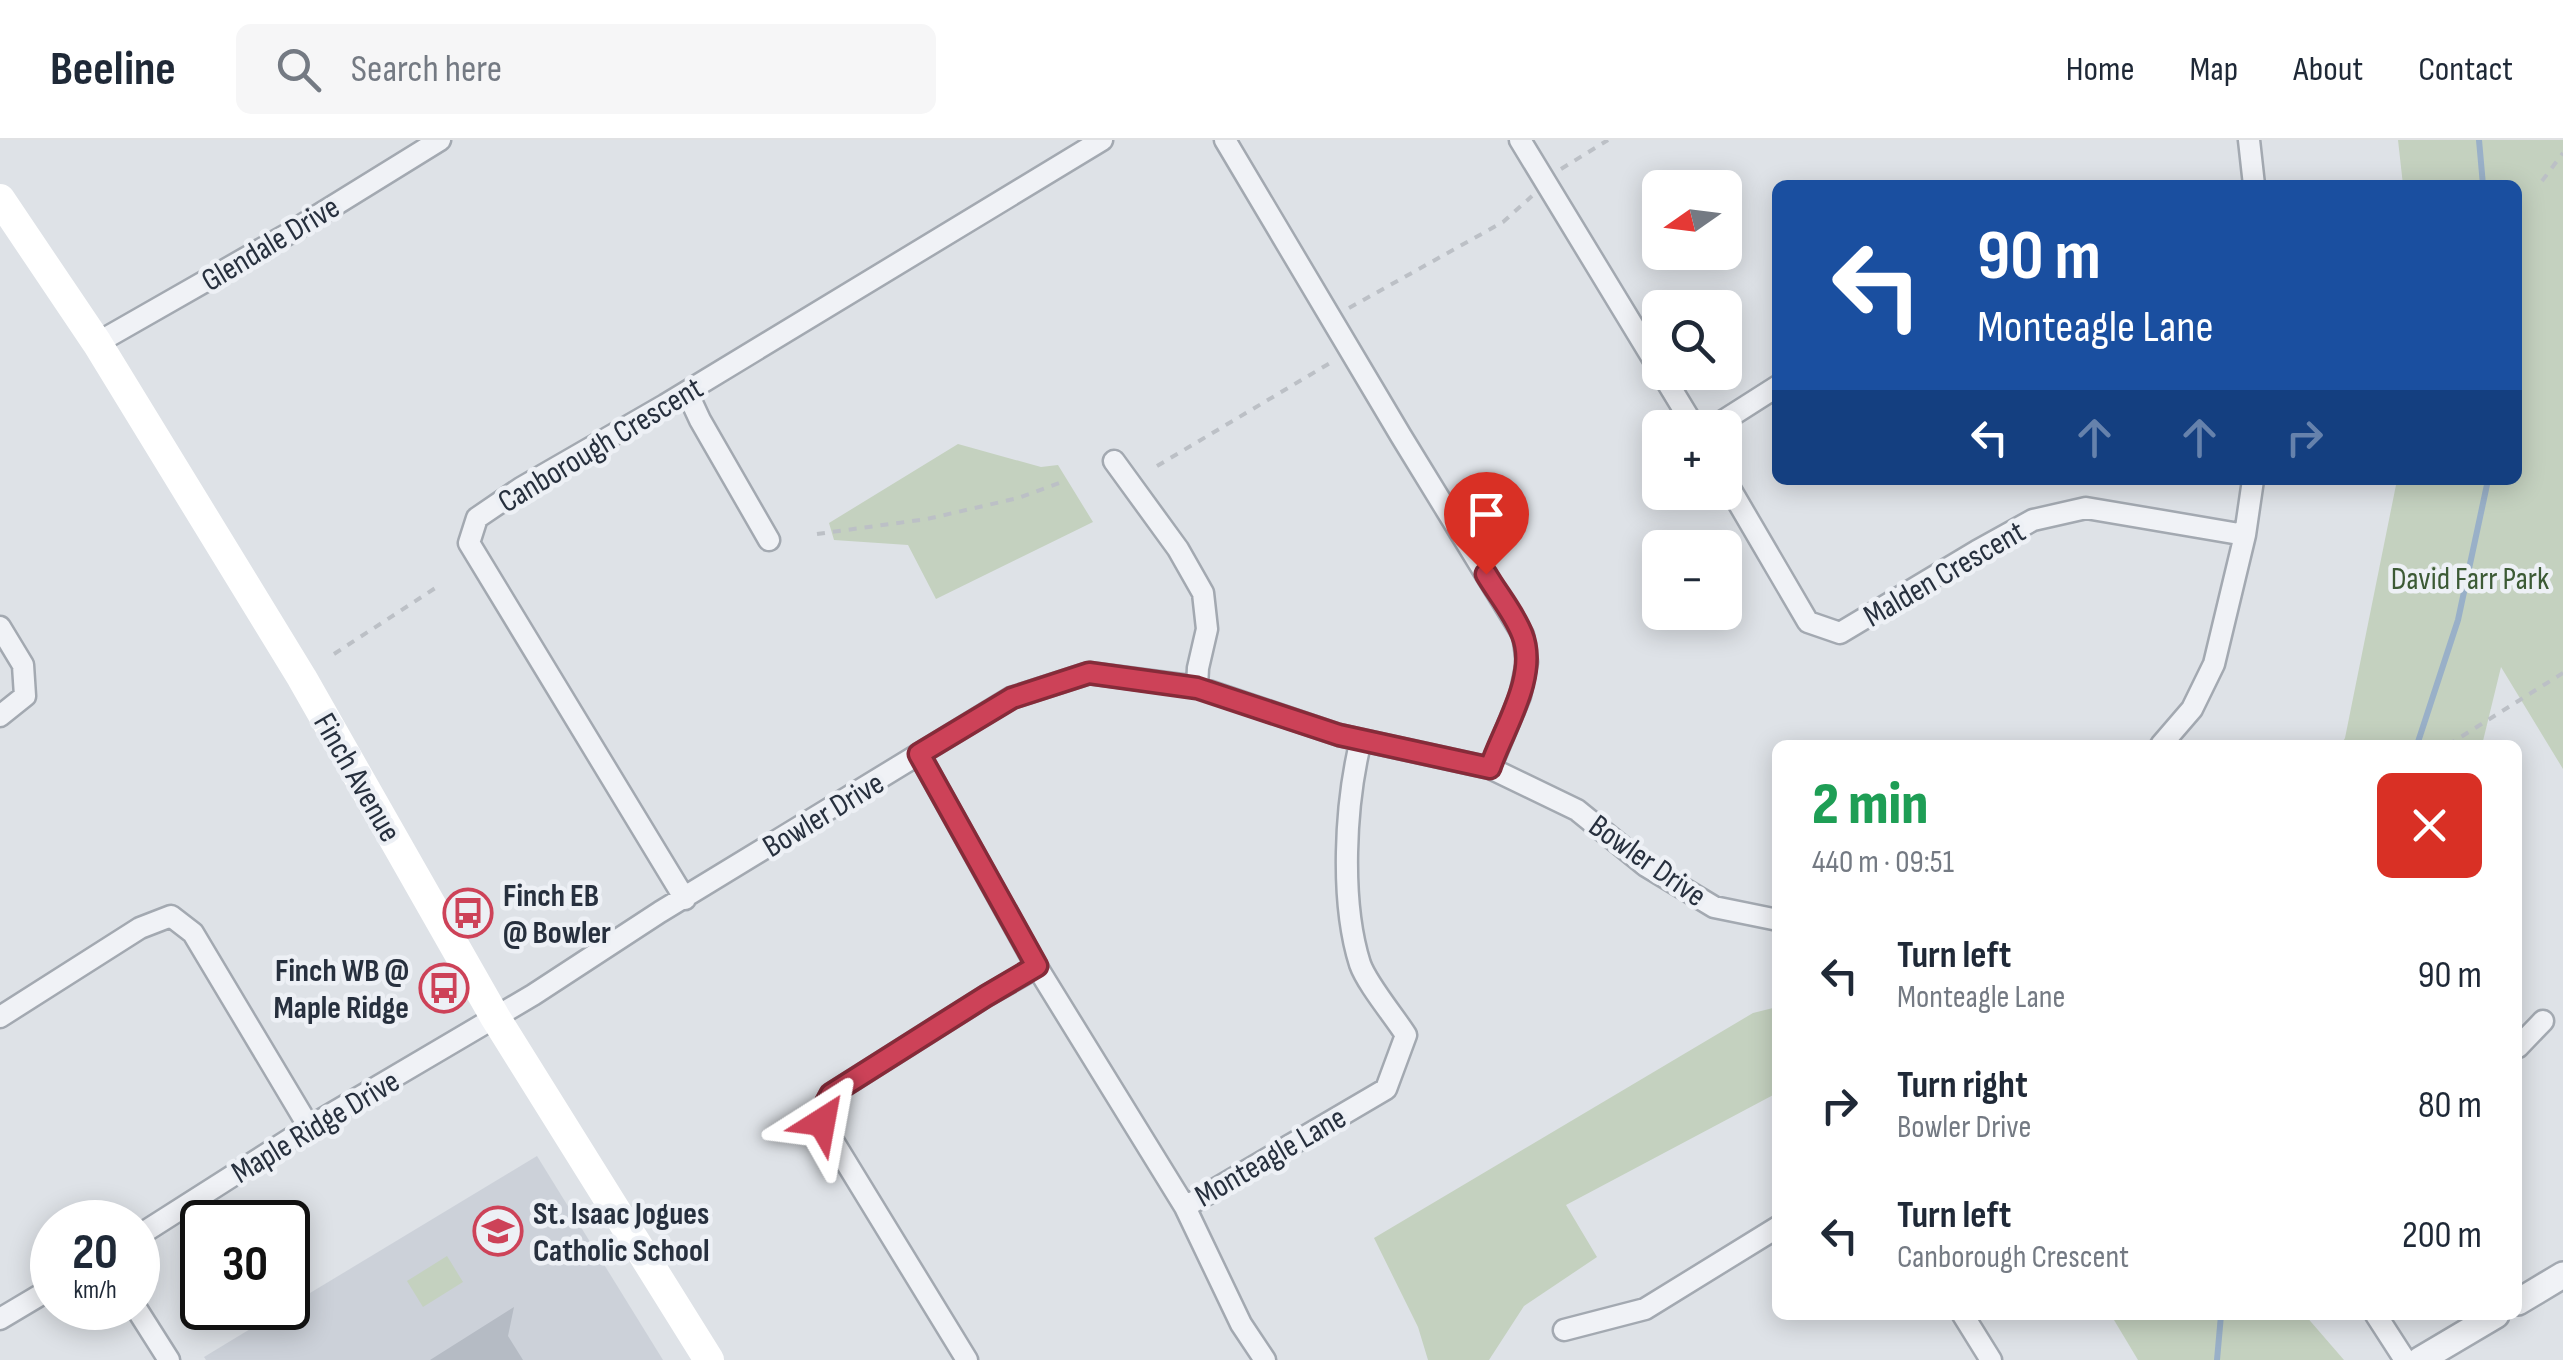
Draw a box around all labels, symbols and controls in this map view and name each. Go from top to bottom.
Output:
search box [236,24,936,114]
text: Beeline [50,41,176,98]
icon: search [271,42,326,97]
text: Search here [351,47,502,92]
text: Home [2066,48,2135,91]
text: Map [2190,48,2238,91]
text: About [2293,48,2363,91]
text: Contact [2418,48,2513,91]
north arrow [1642,170,1742,270]
map controls [1642,170,1742,630]
street label: Glendale Drive [195,188,347,301]
text: 90 m [1977,215,2101,299]
icon: left [1812,220,1942,350]
button: search [1642,290,1742,390]
text: Monteagle Lane [1977,300,2214,355]
street label: Canborough Crescent [491,369,710,522]
button: + [1642,410,1742,510]
icon: left [1962,410,2017,465]
icon: ahead [2067,410,2122,465]
icon: ahead [2172,410,2227,465]
icon: right [2277,410,2332,465]
pin [1444,472,1529,575]
icon: arrive [1459,487,1514,542]
street label: Malden Crescent [1857,512,2032,636]
button: − [1642,530,1742,630]
park label: David Farr Park [2391,560,2549,599]
street label: Finch Avenue [304,706,409,849]
street label: Bowler Drive [756,764,891,867]
text: 2 min [1812,769,1928,841]
button: close [2377,773,2482,878]
street label: Bowler Drive [1581,807,1713,916]
text: 440 m · 09:51 [1812,843,1954,882]
place label: Finch EB @ Bowler [503,877,611,953]
bus stop icon: Finch EB @ Bowler [442,887,494,939]
text: Turn left [1897,933,2011,978]
icon: left [1812,948,1867,1003]
place label: Finch WB @ Maple Ridge [274,952,409,1028]
text: 90 m [2418,953,2482,998]
bus stop icon: Finch WB @ Maple Ridge [418,962,470,1014]
text: Monteagle Lane [1897,978,2065,1017]
street label: Maple Ridge Drive [225,1062,407,1193]
text: Turn right [1897,1063,2028,1108]
position arrow [770,1070,874,1174]
icon: right [1812,1078,1867,1133]
text: 80 m [2418,1083,2482,1128]
street label: Monteagle Lane [1188,1098,1353,1216]
text: Bowler Drive [1897,1108,2031,1147]
text: Turn left [1897,1193,2011,1238]
place label: St. Isaac Jogues Catholic School [533,1195,709,1271]
speed limit sign: 30 [180,1200,310,1330]
school or university icon: St. Isaac Jogues Catholic School [472,1205,524,1257]
icon: left [1812,1208,1867,1263]
text: 200 m [2402,1213,2482,1258]
text: 20 [72,1223,118,1283]
text: Canborough Crescent [1897,1238,2129,1277]
text: km/h [73,1275,117,1306]

